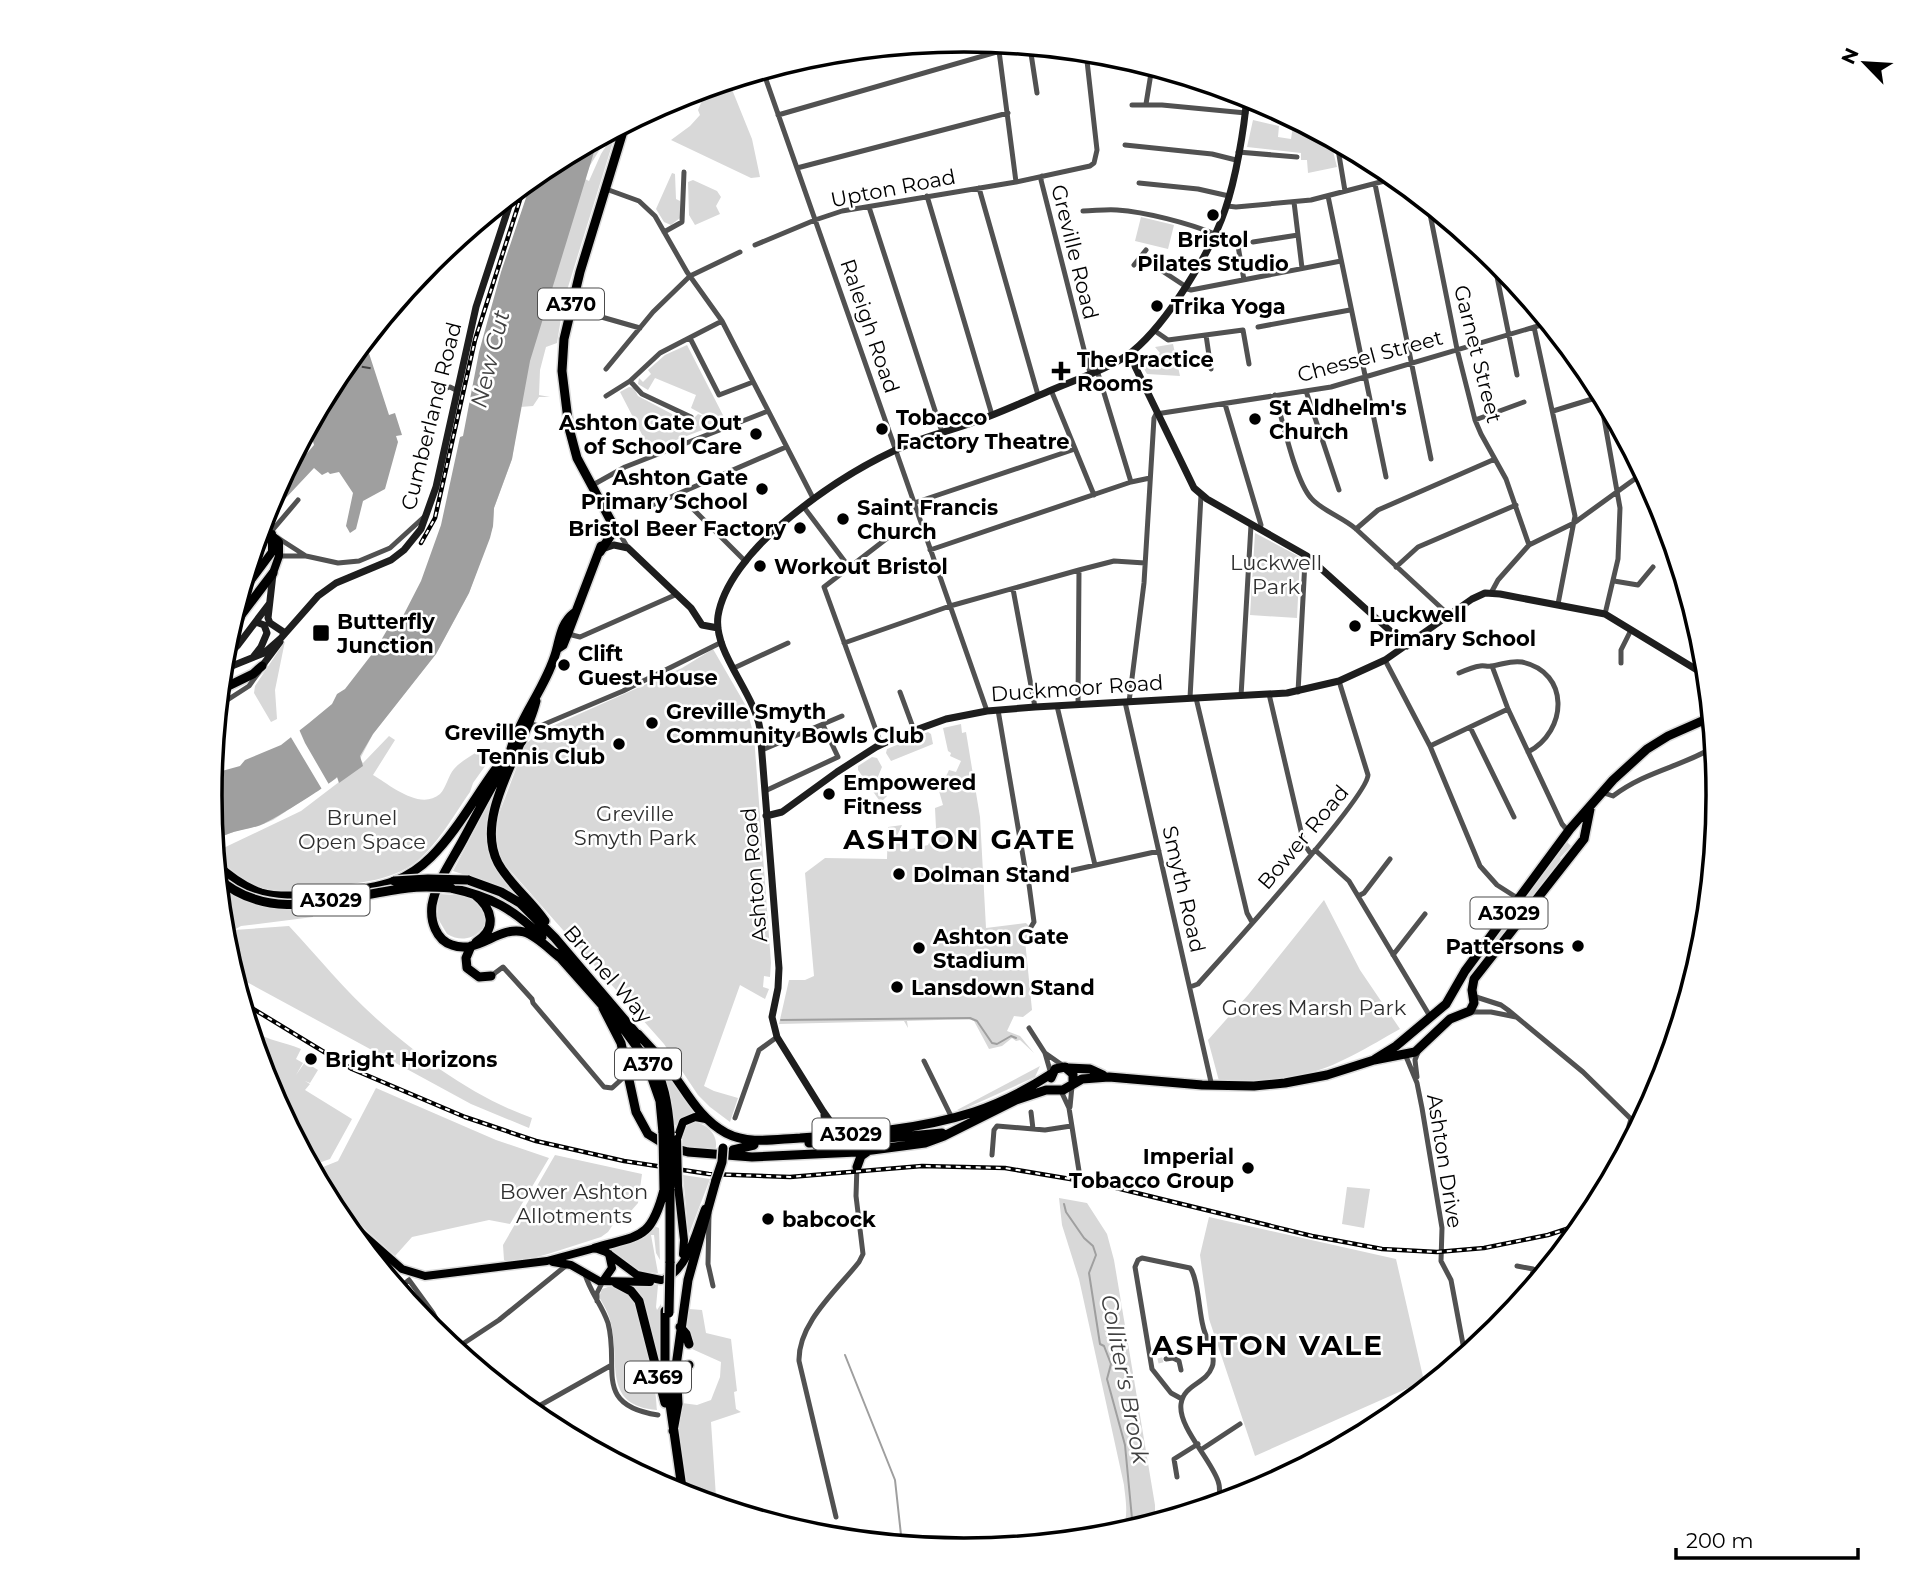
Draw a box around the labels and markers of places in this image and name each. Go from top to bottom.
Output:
marker: Bristol Pilates Studio [1205,207,1221,223]
place label: Bristol Pilates Studio [1137,227,1289,276]
place label: Trika Yoga [1171,294,1286,319]
marker: Trika Yoga [1149,298,1165,314]
place label: The Practice Rooms [1077,347,1214,396]
marker: The Practice Rooms [1051,361,1071,381]
place label: St Aldhelm's Church [1269,395,1407,444]
place label: Tobacco Factory Theatre [896,405,1070,454]
place label: Ashton Gate Out of School Care [558,410,742,459]
marker: St Aldhelm's Church [1247,411,1263,427]
marker: Tobacco Factory Theatre [874,421,890,437]
marker: Ashton Gate Out of School Care [748,426,764,442]
place label: Ashton Gate Primary School [581,465,748,514]
marker: Ashton Gate Primary School [754,481,770,497]
place label: Saint Francis Church [857,495,998,544]
marker: Saint Francis Church [835,511,851,527]
place label: Bristol Beer Factory [568,516,786,541]
marker: Bristol Beer Factory [792,520,808,536]
place label: Workout Bristol [774,554,948,579]
marker: Workout Bristol [752,558,768,574]
place label: Luckwell Primary School [1369,602,1536,651]
place label: Butterfly Junction [336,609,435,658]
marker: Luckwell Primary School [1347,618,1363,634]
marker: Butterfly Junction [311,623,331,643]
place label: Clift Guest House [578,641,718,690]
marker: Clift Guest House [556,657,572,673]
place label: Greville Smyth Community Bowls Club [666,699,924,748]
marker: Greville Smyth Community Bowls Club [644,715,660,731]
place label: Greville Smyth Tennis Club [445,720,605,769]
marker: Greville Smyth Tennis Club [611,736,627,752]
place label: Empowered Fitness [843,770,976,819]
marker: Empowered Fitness [821,786,837,802]
place label: Dolman Stand [913,862,1070,887]
marker: Dolman Stand [891,866,907,882]
place label: Ashton Gate Stadium [932,924,1069,973]
place label: Pattersons [1445,934,1564,959]
marker: Pattersons [1570,938,1586,954]
marker: Ashton Gate Stadium [911,940,927,956]
place label: Lansdown Stand [911,975,1095,1000]
marker: Lansdown Stand [889,979,905,995]
place label: Bright Horizons [325,1047,497,1072]
marker: Bright Horizons [303,1051,319,1067]
place label: Imperial Tobacco Group [1069,1144,1234,1193]
marker: Imperial Tobacco Group [1240,1160,1256,1176]
place label: babcock [782,1207,876,1232]
marker: babcock [760,1211,776,1227]

